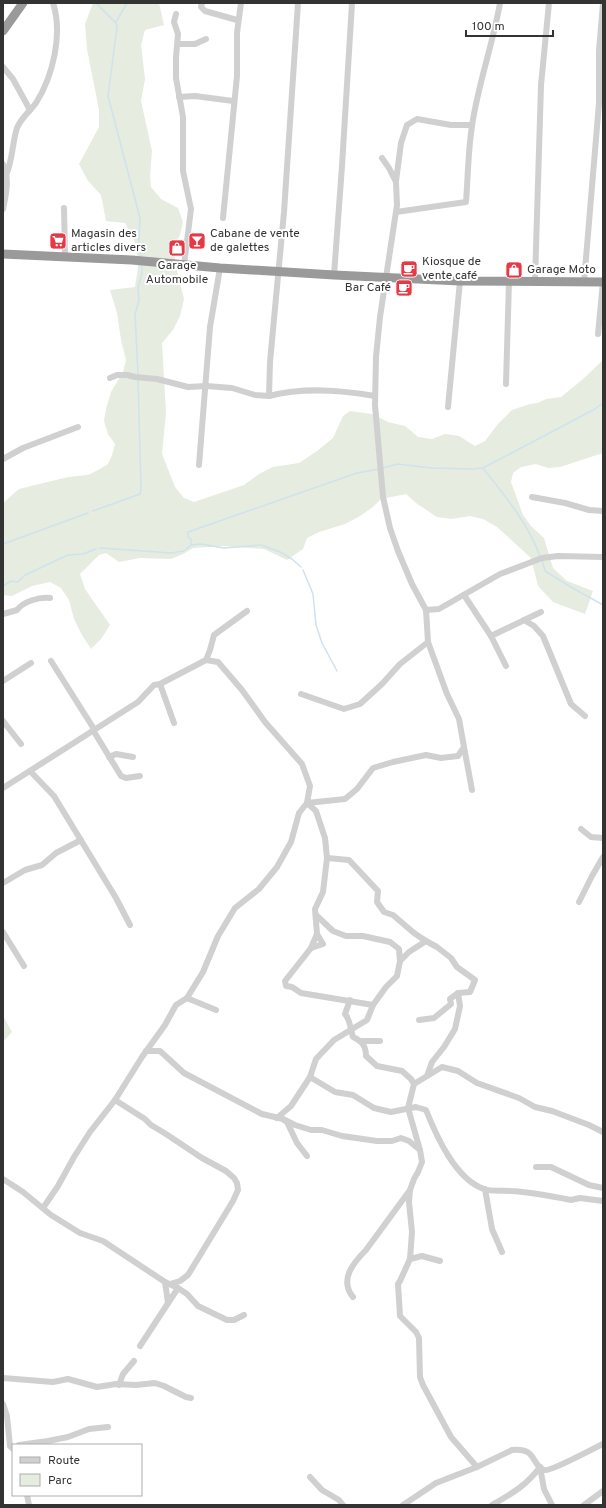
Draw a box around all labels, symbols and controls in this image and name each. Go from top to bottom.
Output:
scale bar [466,12,553,38]
text: 100 m [472,19,505,35]
place label: Magasin des articles divers [71,226,146,256]
place label: Cabane de vente de galettes [210,226,300,256]
supermarket icon: Magasin des articles divers [48,231,68,251]
bar icon: Cabane de vente de galettes [187,231,207,251]
shop icon: Garage Automobile [167,238,187,258]
place label: Kiosque de vente café [422,254,481,284]
place label: Garage Automobile [146,258,208,288]
cafe icon: Kiosque de vente café [399,259,419,279]
shop icon: Garage Moto [504,260,524,280]
place label: Garage Moto [527,262,596,278]
cafe icon: Bar Café [394,278,414,298]
place label: Bar Café [345,280,391,296]
legend [12,1444,142,1496]
text: Route [48,1453,80,1469]
text: Parc [48,1473,72,1489]

